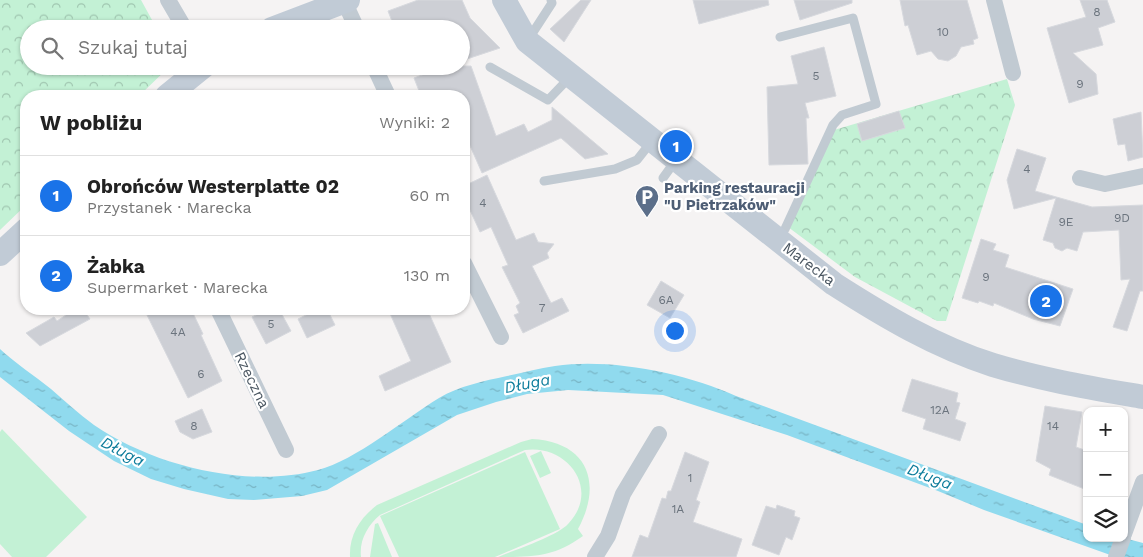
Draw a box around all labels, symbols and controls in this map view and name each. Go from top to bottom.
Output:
house number: 8 [1093,5,1101,19]
search box [20,20,470,75]
house number: 10 [937,25,949,39]
icon: search [38,34,66,62]
text: Szukaj tutaj [78,36,188,59]
house number: 5 [813,69,820,83]
house number: 9 [1076,77,1084,91]
text: W pobliżu [40,110,142,135]
text: Wyniki: 2 [379,113,450,132]
pin: 1 [660,127,692,165]
house number: 4 [1023,162,1031,176]
text: Obrońców Westerplatte 02 [87,175,339,198]
place label: Parking restauracji "U Pietrzaków" [664,179,805,214]
parking icon: Parking restauracji "U Pietrzaków" [634,184,660,218]
text: 1 [53,186,59,205]
text: 60 m [410,186,450,205]
house number: 4 [479,196,487,210]
text: Przystanek · Marecka [87,198,252,217]
house number: 9D [1114,211,1130,225]
house number: 9E [1058,215,1074,229]
street label: Marecka [779,238,839,290]
text: Żabka [87,255,145,278]
text: 2 [51,266,61,285]
text: 130 m [404,266,450,285]
house number: 9 [982,270,990,284]
text: Supermarket · Marecka [87,278,268,297]
pin: 2 [1030,282,1062,320]
house number: 6A [658,293,674,307]
house number: 7 [539,301,546,315]
house number: 5 [268,317,275,331]
your location [662,318,688,344]
house number: 4A [170,325,186,339]
street label: Rzeczna [231,349,274,412]
house number: 6 [197,367,205,381]
water label: Długa [503,370,552,397]
house number: 12A [930,403,950,417]
map controls [1083,407,1128,542]
button: + [1083,407,1128,452]
house number: 8 [190,419,198,433]
house number: 14 [1047,419,1059,433]
water label: Długa [98,432,148,470]
button: − [1083,452,1128,497]
water label: Długa [905,459,955,494]
house number: 1 [688,471,692,485]
button: layers [1083,497,1128,542]
house number: 1A [672,502,684,516]

